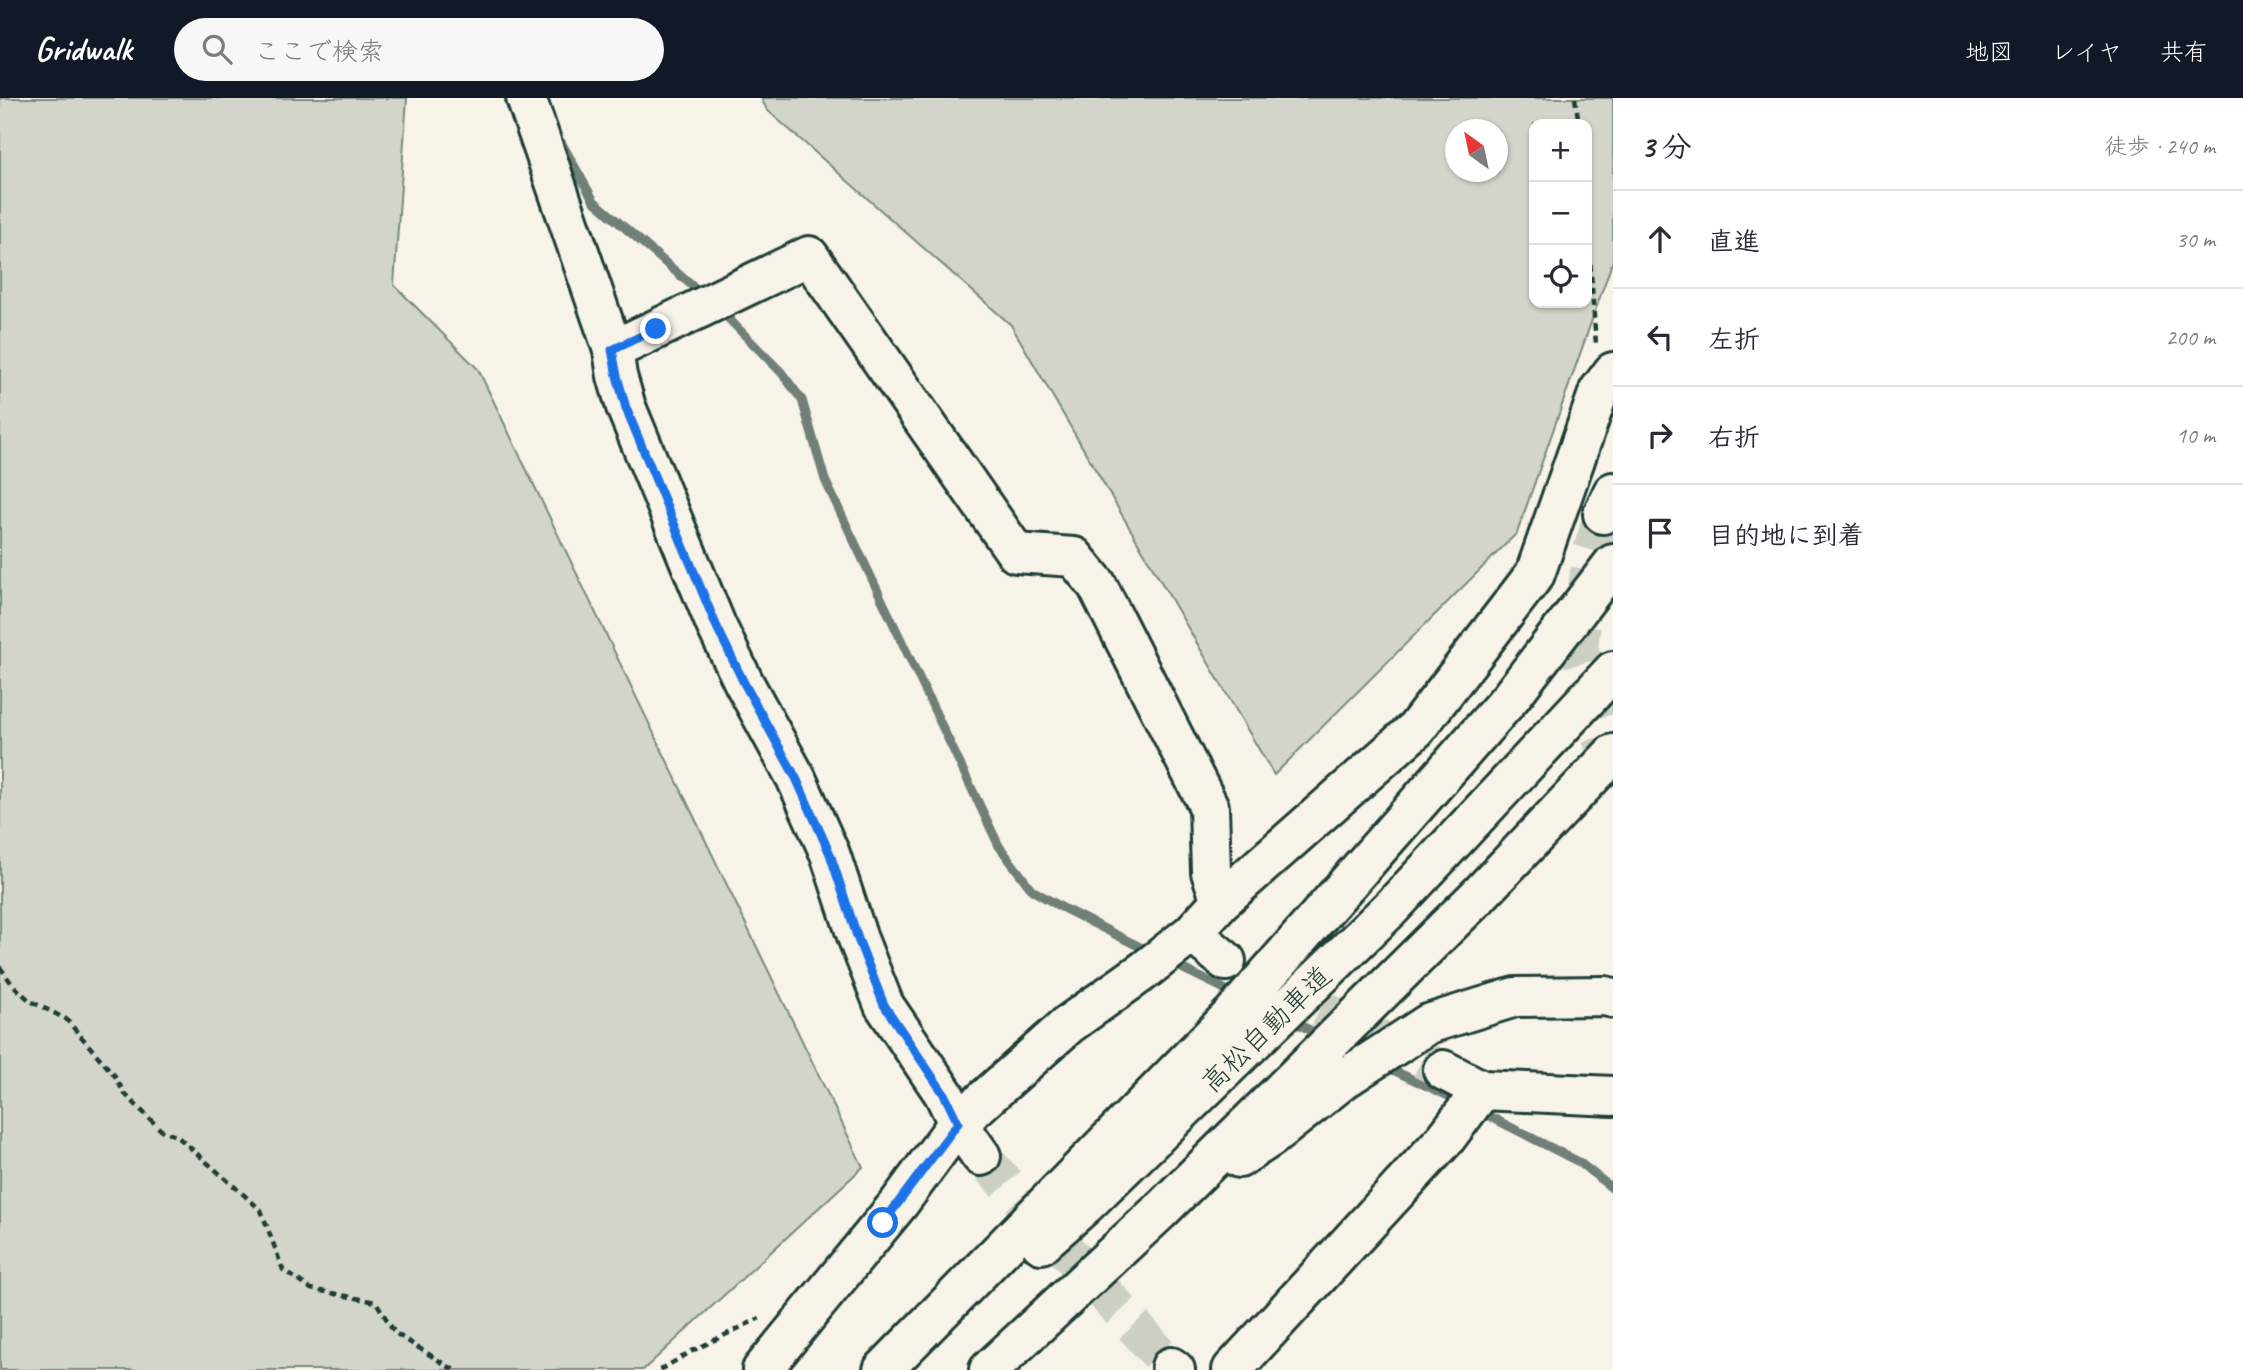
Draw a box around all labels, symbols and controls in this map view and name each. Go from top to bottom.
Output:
search box [174,18,664,81]
text: Gridwalk [35,28,132,70]
icon: search [198,30,236,68]
text: ここで検索 [254,35,384,68]
text: 地図 [1965,37,2013,67]
text: レイヤ [2051,37,2122,67]
text: 共有 [2160,37,2208,67]
north arrow [1445,119,1508,182]
map controls [1529,119,1592,308]
button: + [1529,119,1592,182]
text: 3 分 [1641,128,1692,166]
text: 徒歩 · 240 m [2104,132,2215,161]
button: − [1529,182,1592,245]
icon: ahead [1641,220,1679,258]
text: 直進 [1708,225,1760,258]
text: 30 m [2176,225,2215,254]
button: locate [1529,245,1592,308]
route end [640,313,671,344]
icon: left [1641,318,1679,356]
text: 左折 [1708,323,1760,356]
text: 200 m [2166,323,2215,352]
icon: right [1641,416,1679,454]
text: 右折 [1708,421,1760,454]
text: 10 m [2176,421,2215,450]
icon: arrive [1641,514,1679,552]
text: 目的地に到着 [1708,519,1864,552]
street label: 高松自動車道 [1193,958,1339,1100]
route start [867,1207,898,1238]

